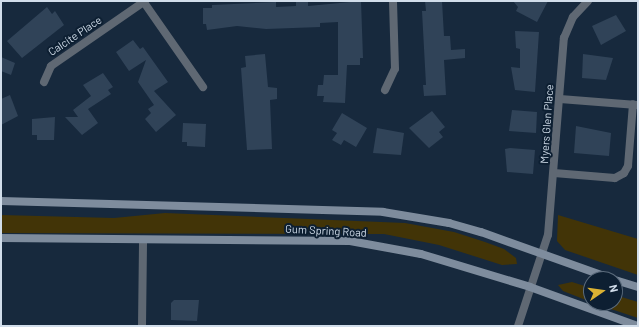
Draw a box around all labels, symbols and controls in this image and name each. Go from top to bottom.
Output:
street label: Calcite Place [46,13,104,59]
street label: Myers Glen Place [538,84,556,164]
street label: Gum Spring Road [285,222,367,240]
north arrow [583,271,623,311]
text: N [607,283,621,293]

